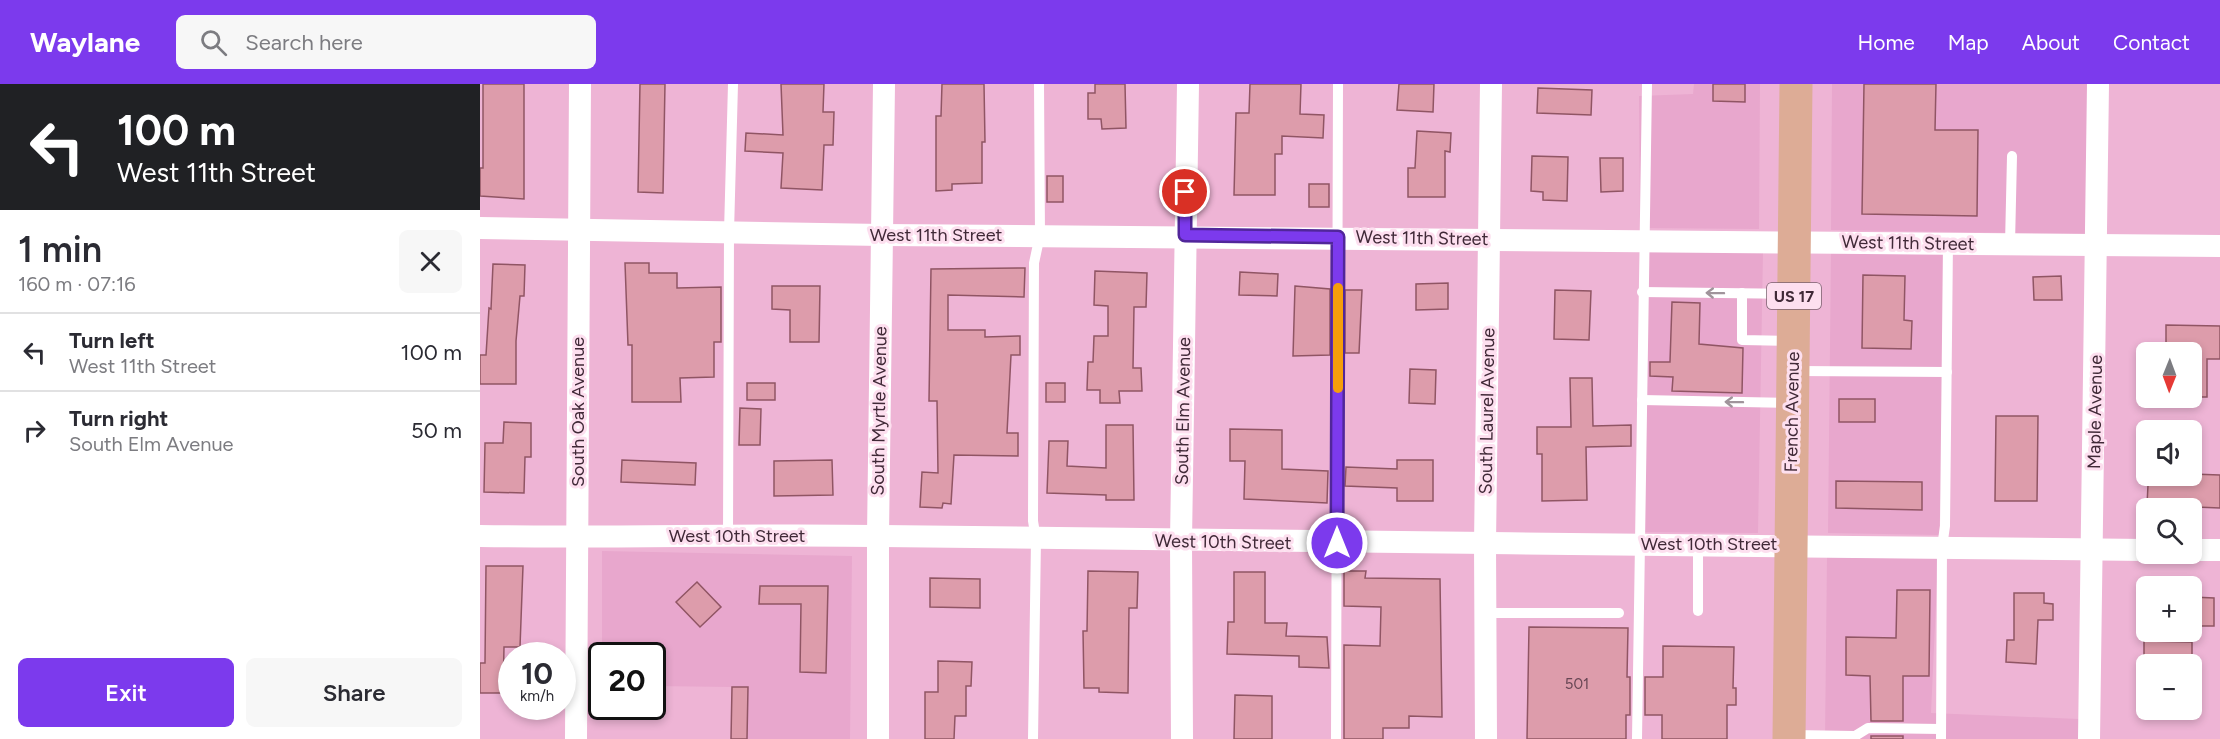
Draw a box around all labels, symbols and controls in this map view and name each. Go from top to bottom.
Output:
search box [176,15,596,69]
text: Waylane [30,25,140,59]
icon: search [197,26,230,59]
text: Search here [245,29,363,56]
text: Home [1858,30,1915,55]
text: Map [1948,30,1989,55]
text: About [2022,30,2080,55]
text: Contact [2113,30,2190,55]
text: 100 m [117,105,236,156]
icon: left [18,108,96,186]
text: West 11th Street [117,156,316,189]
pin [1159,166,1210,217]
icon: arrive [1168,175,1201,208]
street label: West 11th Street [870,224,1002,246]
street label: West 11th Street [1356,226,1489,250]
text: 1 min [18,228,102,271]
button: close [399,230,462,293]
street label: West 11th Street [1842,231,1975,255]
text: 160 m · 07:16 [18,272,136,296]
road number: US 17 [1767,283,1821,309]
one-way arrow [1705,287,1725,299]
street label: South Myrtle Avenue [867,326,891,496]
text: Turn left [69,327,155,354]
street label: South Laurel Avenue [1475,327,1499,494]
icon: left [18,336,51,369]
street label: South Oak Avenue [567,337,589,487]
street label: South Elm Avenue [1171,337,1195,485]
text: 100 m [401,339,462,366]
north arrow [2136,342,2202,408]
map controls [2136,342,2202,720]
street label: French Avenue [1780,351,1804,473]
text: West 11th Street [69,354,216,378]
street label: Maple Avenue [2083,355,2107,469]
one-way arrow [1725,396,1745,408]
text: Turn right [69,405,168,432]
icon: right [18,414,51,447]
text: 50 m [411,417,462,444]
button: sound [2136,420,2202,486]
text: South Elm Avenue [69,432,234,456]
button: search [2136,498,2202,564]
position arrow [1305,511,1369,575]
street label: West 10th Street [669,525,806,547]
street label: West 10th Street [1154,530,1292,554]
street label: West 10th Street [1641,533,1778,555]
button: + [2136,576,2202,642]
speed limit sign: 20 [588,642,666,720]
button: − [2136,654,2202,720]
text: 10 [521,655,553,692]
button: Exit [18,658,234,727]
button: Share [246,658,462,727]
house number: 501 [1565,675,1589,693]
text: km/h [520,687,554,705]

